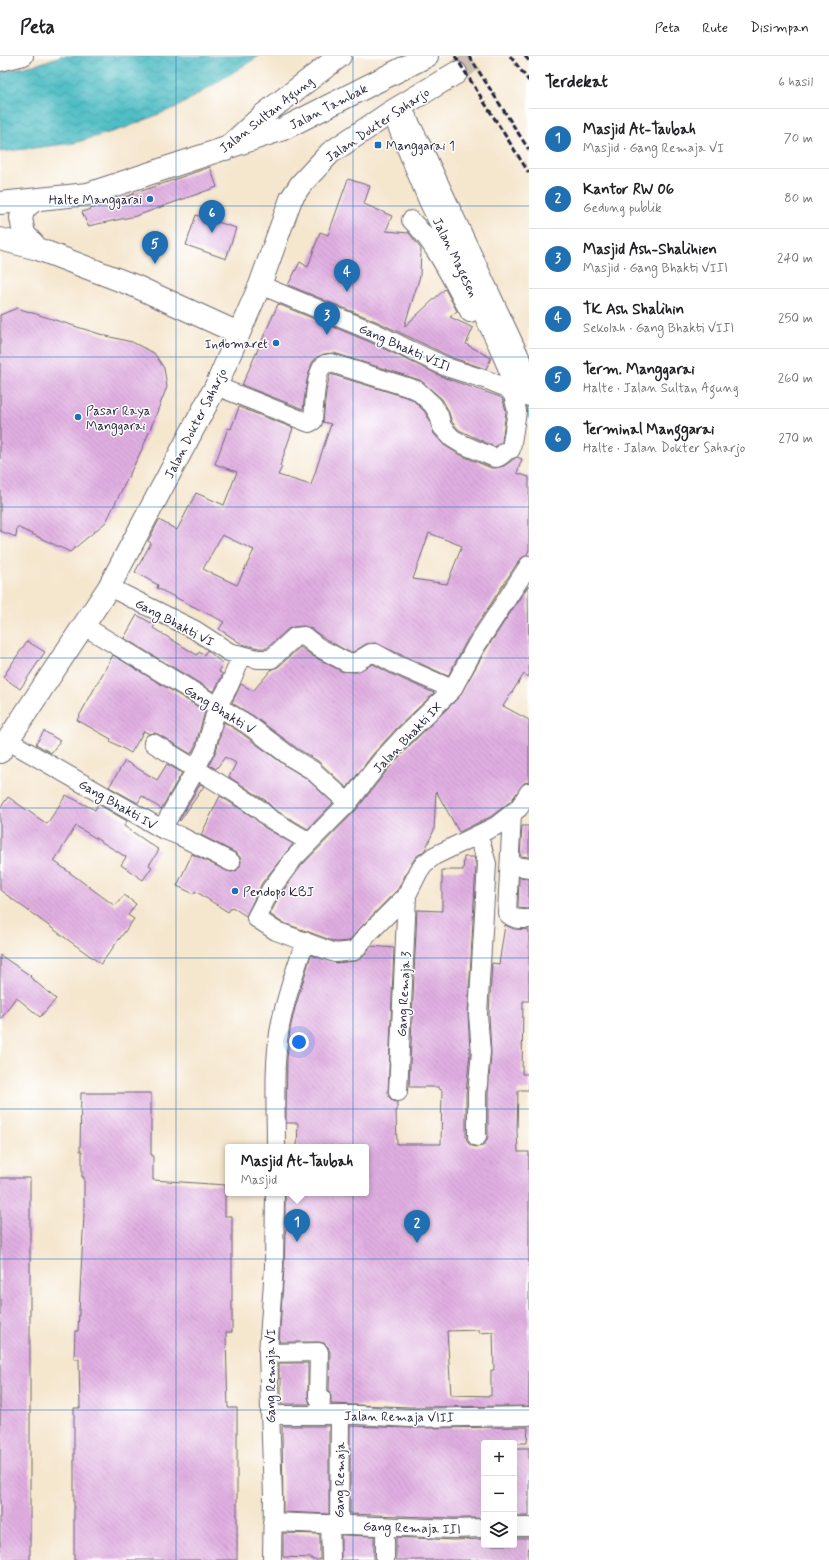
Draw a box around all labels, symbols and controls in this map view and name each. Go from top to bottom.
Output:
text: Peta [20,15,55,40]
text: Peta [655,19,680,37]
text: Rute [702,19,728,37]
text: Disimpan [750,19,809,37]
text: Terdekat [545,71,608,93]
street label: Jalan Sultan Agung [216,73,319,159]
text: 6 hasil [778,74,813,91]
street label: Jalan Tambak [287,80,371,134]
street label: Jalan Dokter Saharjo [323,84,434,166]
text: Masjid At-Taubah [583,120,696,140]
text: 1 [555,130,561,147]
text: 70 m [784,130,813,147]
place label: Manggarai 1 [386,138,455,156]
marker: Manggarai 1 [373,140,383,150]
text: Masjid · Gang Remaja VI [583,140,724,157]
text: Kantor RW 06 [583,180,674,200]
text: 2 [555,190,561,207]
text: 80 m [784,190,813,207]
place label: Halte Manggarai [49,192,142,210]
marker: Halte Manggarai [145,194,155,204]
pin: 6 [199,200,225,233]
text: Gedung publik [583,200,662,217]
street label: Jalan Magesen [426,215,481,301]
pin: 5 [142,231,168,264]
text: Masjid Ash-Shalihien [583,240,717,260]
text: 3 [555,250,561,267]
text: 240 m [777,250,813,267]
pin: 4 [334,259,360,292]
text: Masjid · Gang Bhakti VIII [583,260,728,277]
text: TK Ash Shalihin [583,300,684,320]
pin: 3 [314,302,340,335]
text: 4 [554,310,562,327]
text: 250 m [778,310,813,327]
text: Sekolah · Gang Bhakti VIII [583,320,734,337]
street label: Gang Bhakti VIII [356,321,453,377]
place label: Indomaret [205,336,268,353]
marker: Indomaret [271,338,281,348]
text: Term. Manggarai [583,360,695,380]
street label: Jalan Dokter Saharjo [161,365,232,482]
text: 5 [554,370,562,387]
text: 260 m [778,370,813,387]
text: Halte · Jalan Sultan Agung [583,380,739,397]
place label: Pasar Raya Manggarai [86,403,151,436]
marker: Pasar Raya Manggarai [73,412,83,422]
text: Terminal Manggarai [583,420,714,440]
text: 6 [555,430,561,447]
text: 270 m [778,430,813,447]
text: Halte · Jalan Dokter Saharjo [583,440,745,457]
street label: Gang Bhakti VI [131,595,217,652]
street label: Gang Bhakti V [180,682,258,740]
street label: Jalan Bhakti IX [370,699,446,777]
street label: Gang Bhakti IV [75,776,160,836]
place label: Pendopo KBJ [243,884,315,901]
marker: Pendopo KBJ [230,886,240,896]
street label: Gang Remaja 3 [394,951,416,1037]
your location [289,1032,309,1052]
popup [225,1144,369,1196]
text: Masjid At-Taubah [241,1152,353,1172]
text: Masjid [241,1172,277,1189]
pin: 1 [284,1209,310,1242]
pin: 2 [404,1210,430,1243]
street label: Gang Remaja VI [263,1329,281,1423]
street label: Jalan Remaja VIII [344,1408,455,1427]
map controls [481,1440,517,1548]
button: + [481,1440,517,1476]
street label: Gang Remaja [331,1442,351,1518]
button: − [481,1476,517,1512]
button: layers [481,1512,517,1548]
street label: Gang Remaja III [363,1518,461,1540]

